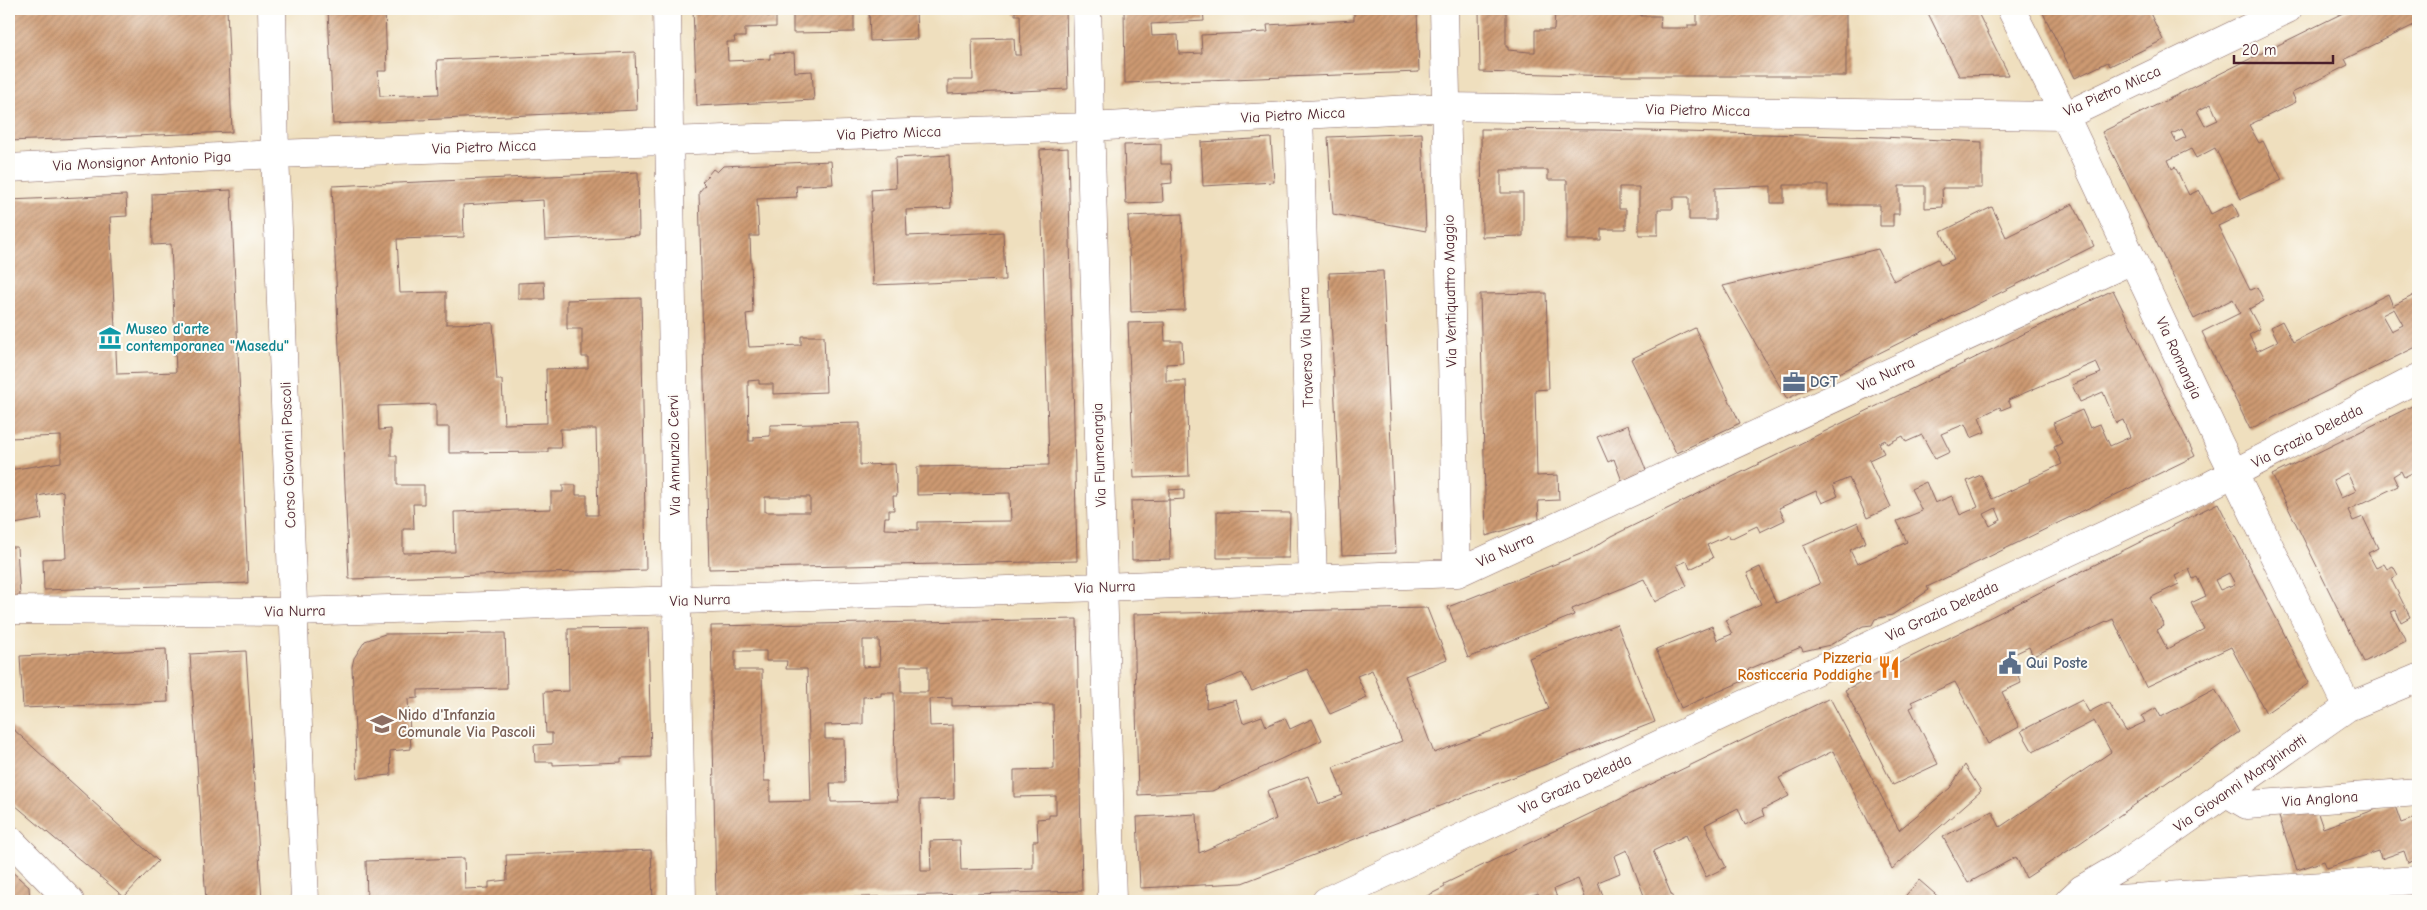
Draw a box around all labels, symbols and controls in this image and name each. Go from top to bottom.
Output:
scale bar [2234,32,2333,64]
text: 20 m [2242,41,2276,59]
street label: Via Pietro Micca [2061,61,2163,121]
street label: Via Pietro Micca [1646,100,1750,120]
street label: Via Pietro Micca [1240,103,1346,127]
street label: Via Pietro Micca [836,122,942,144]
street label: Via Pietro Micca [431,136,537,158]
street label: Via Monsignor Antonio Piga [52,147,232,175]
street label: Via Ventiquattro Maggio [1440,214,1460,368]
street label: Traversa Via Nurra [1295,286,1317,408]
street label: Via Romangia [2152,314,2206,402]
place label: Museo d'arte contemporanea "Masedu" [126,320,289,355]
museum icon: Museo d'arte contemporanea "Masedu" [97,325,123,351]
street label: Via Nurra [1855,353,1917,395]
office icon: DGT [1781,369,1807,395]
place label: DGT [1810,373,1838,391]
street label: Corso Giovanni Pascoli [276,382,300,528]
street label: Via Annunzio Cervi [664,395,684,515]
street label: Via Grazia Deledda [2248,400,2366,472]
street label: Via Flumenargia [1088,403,1110,507]
street label: Via Nurra [1474,529,1536,571]
street label: Via Nurra [1074,577,1136,597]
street label: Via Grazia Deledda [1883,577,2001,645]
street label: Via Nurra [669,590,731,610]
street label: Via Nurra [264,601,326,621]
place label: Pizzeria Rosticceria Poddighe [1738,649,1872,684]
public building icon: Qui Poste [1997,650,2023,676]
restaurant icon: Pizzeria Rosticceria Poddighe [1876,654,1902,680]
place label: Qui Poste [2026,654,2088,672]
place label: Nido d'Infanzia Comunale Via Pascoli [398,706,535,741]
school or university icon: Nido d'Infanzia Comunale Via Pascoli [369,711,395,737]
street label: Via Giovanni Marghinotti [2170,730,2310,836]
street label: Via Grazia Deledda [1516,750,1634,818]
street label: Via Anglona [2281,787,2359,811]

